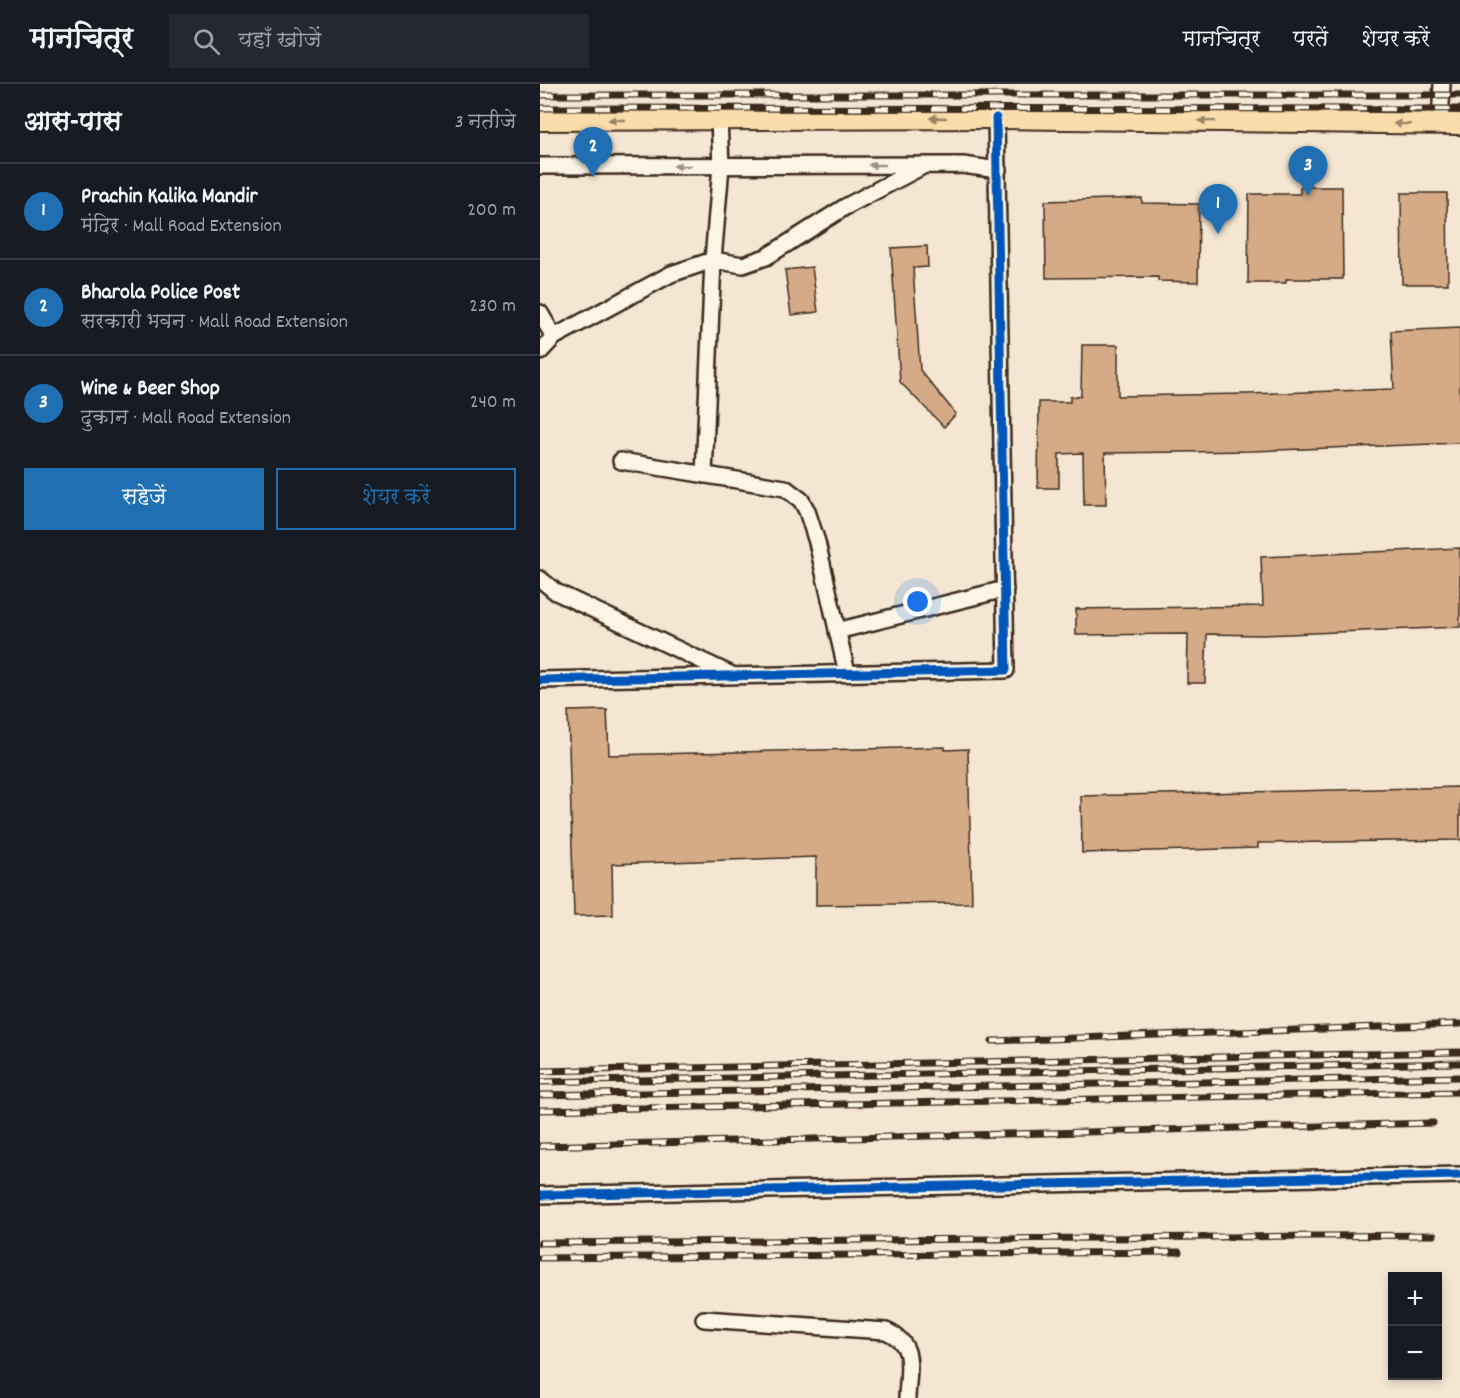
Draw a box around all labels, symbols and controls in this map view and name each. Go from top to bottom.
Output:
search box [169,14,589,68]
text: मानचित्र [30,21,133,61]
icon: search [190,25,223,58]
text: यहाँ खोजें [238,26,321,57]
text: मानचित्र [1183,26,1260,56]
text: परतें [1293,26,1328,56]
text: शेयर करें [1361,26,1430,56]
text: आस-पास [24,105,121,142]
text: 3 नतीजे [455,109,516,137]
one-way arrow [928,113,947,123]
one-way arrow [607,115,626,125]
one-way arrow [1197,116,1216,126]
one-way arrow [1392,119,1411,129]
pin: 2 [574,128,612,177]
pin: 3 [1288,147,1328,196]
one-way arrow [867,160,886,170]
one-way arrow [672,161,691,171]
text: Prachin Kalika Mandir [81,182,258,213]
pin: 1 [1198,184,1238,234]
text: 1 [41,197,46,225]
text: 200 m [467,197,516,225]
text: मंदिर · Mall Road Extension [81,213,282,241]
text: Bharola Police Post [81,278,240,309]
text: 2 [39,293,48,321]
text: 230 m [469,293,516,321]
text: सरकारी भवन · Mall Road Extension [81,309,348,337]
text: Wine & Beer Shop [81,374,220,405]
text: 3 [39,389,48,417]
text: 240 m [470,389,516,417]
text: दुकान · Mall Road Extension [81,405,291,433]
button: सहेजें [24,468,264,530]
button: शेयर करें [276,468,516,530]
your location [903,587,932,616]
map controls [1388,1272,1442,1380]
button: + [1388,1272,1442,1326]
button: − [1388,1326,1442,1380]

